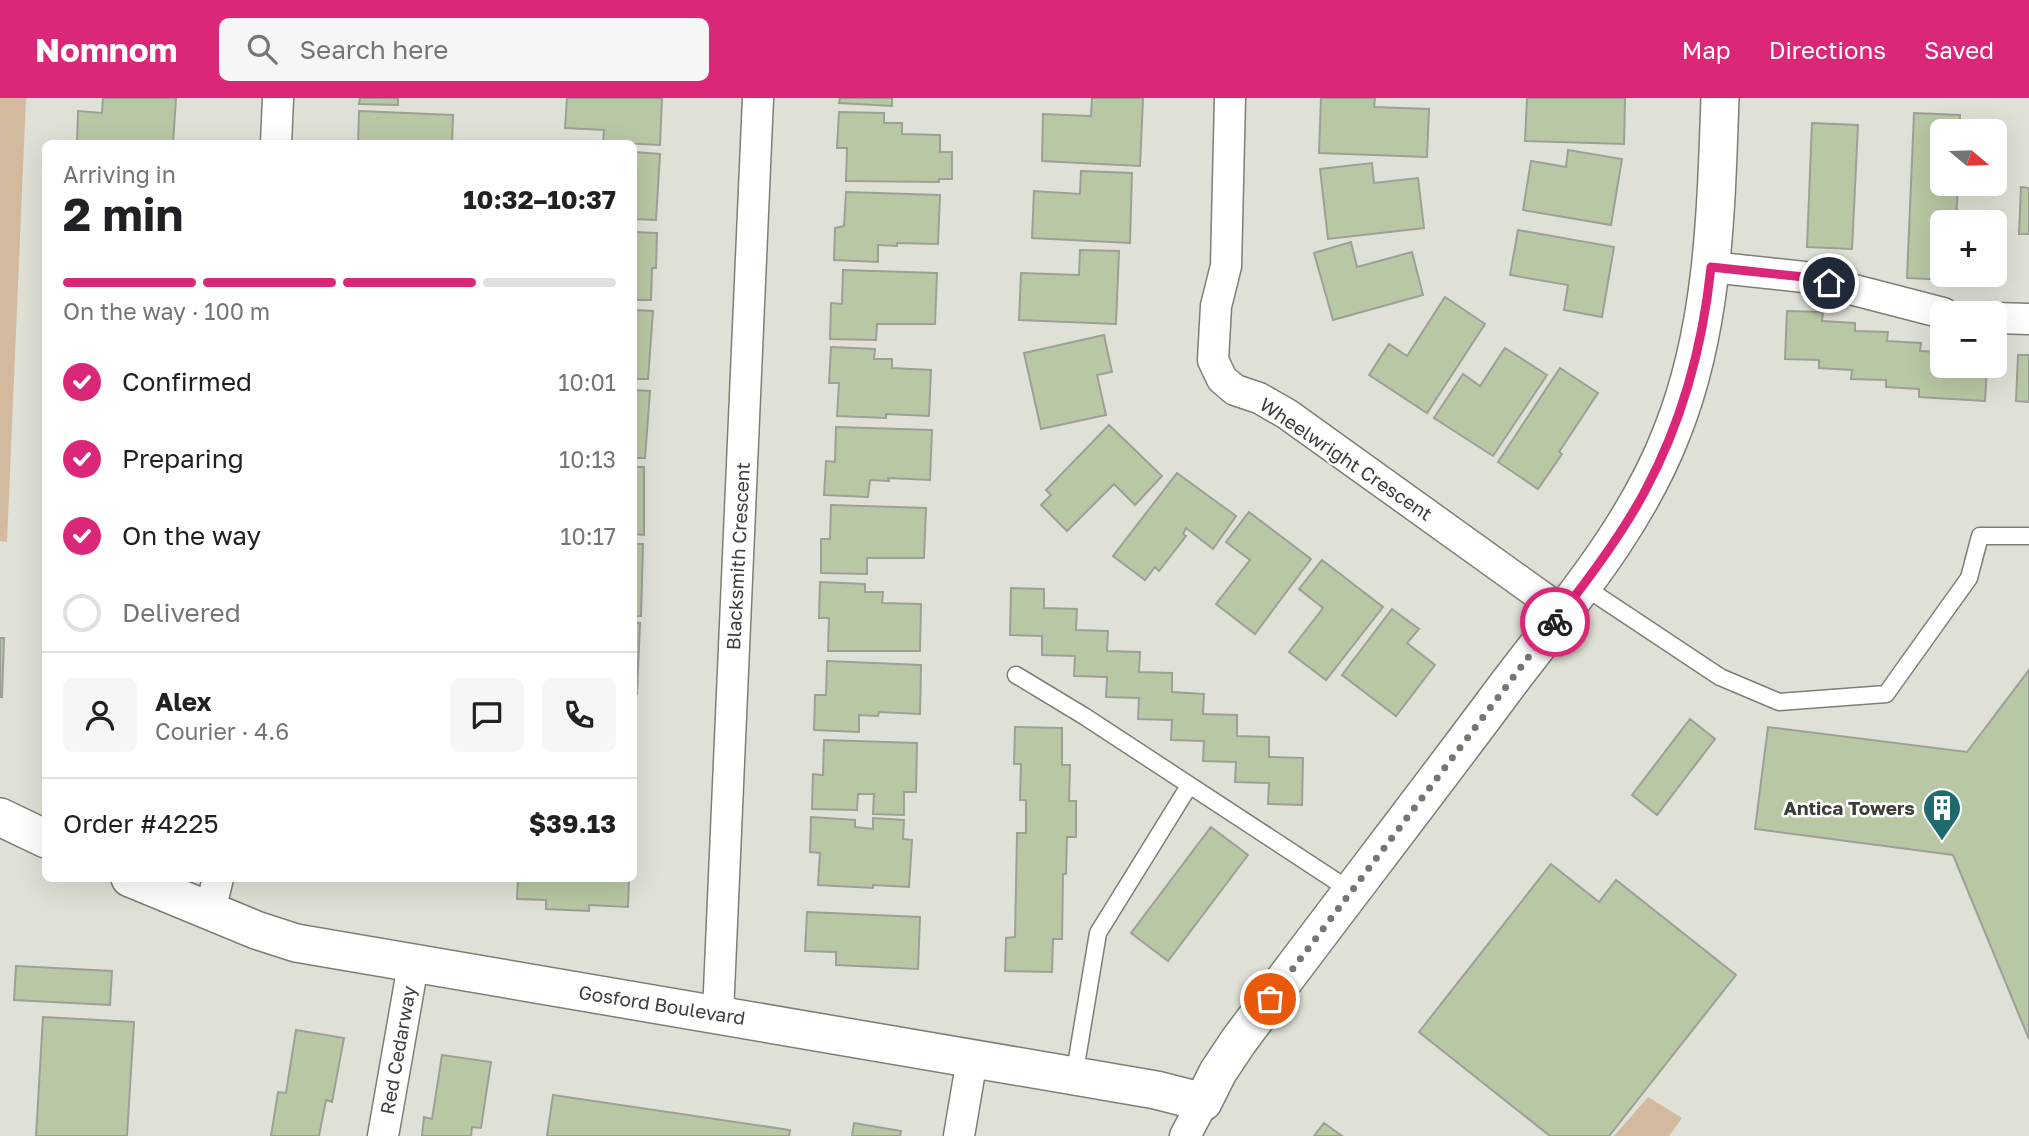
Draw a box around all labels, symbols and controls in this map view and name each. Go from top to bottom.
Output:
search box [219,18,709,81]
text: Nomnom [35,30,177,69]
icon: search [243,30,281,68]
text: Search here [299,34,448,65]
text: Map [1682,35,1731,64]
text: Directions [1769,35,1886,64]
text: Saved [1924,35,1994,64]
north arrow [1930,119,2007,196]
map controls [1930,119,2007,378]
text: Arriving in [63,160,176,188]
text: 10:32–10:37 [463,184,616,215]
text: 2 min [63,186,183,241]
button: + [1930,210,2007,287]
pin [1799,253,1859,313]
icon: home [1810,264,1848,302]
text: On the way · 100 m [63,297,270,325]
button: − [1930,301,2007,378]
icon: check [63,363,101,401]
text: Confirmed [122,366,252,397]
text: 10:01 [558,368,616,396]
street label: Wheelwright Crescent [1256,392,1437,525]
icon: check [63,440,101,478]
text: Preparing [122,443,244,474]
text: 10:13 [559,445,616,473]
street label: Blacksmith Crescent [721,461,754,651]
icon: check [63,517,101,555]
text: On the way [122,520,261,551]
text: 10:17 [560,522,616,550]
courier [1520,587,1590,657]
text: Delivered [122,597,241,628]
icon: bike [1536,603,1574,641]
button: person [63,678,137,752]
button: chat [450,678,524,752]
button: phone [542,678,616,752]
text: Alex [155,686,212,717]
text: Courier · 4.6 [155,717,289,745]
building icon: Antica Towers [1921,787,1963,842]
place label: Antica Towers [1783,796,1915,819]
text: Order #4225 [63,808,219,839]
text: $39.13 [529,808,616,839]
pin [1240,969,1300,1029]
street label: Gosford Boulevard [577,980,747,1029]
icon: bag [1251,980,1289,1018]
street label: Red Cedarway [375,983,420,1116]

